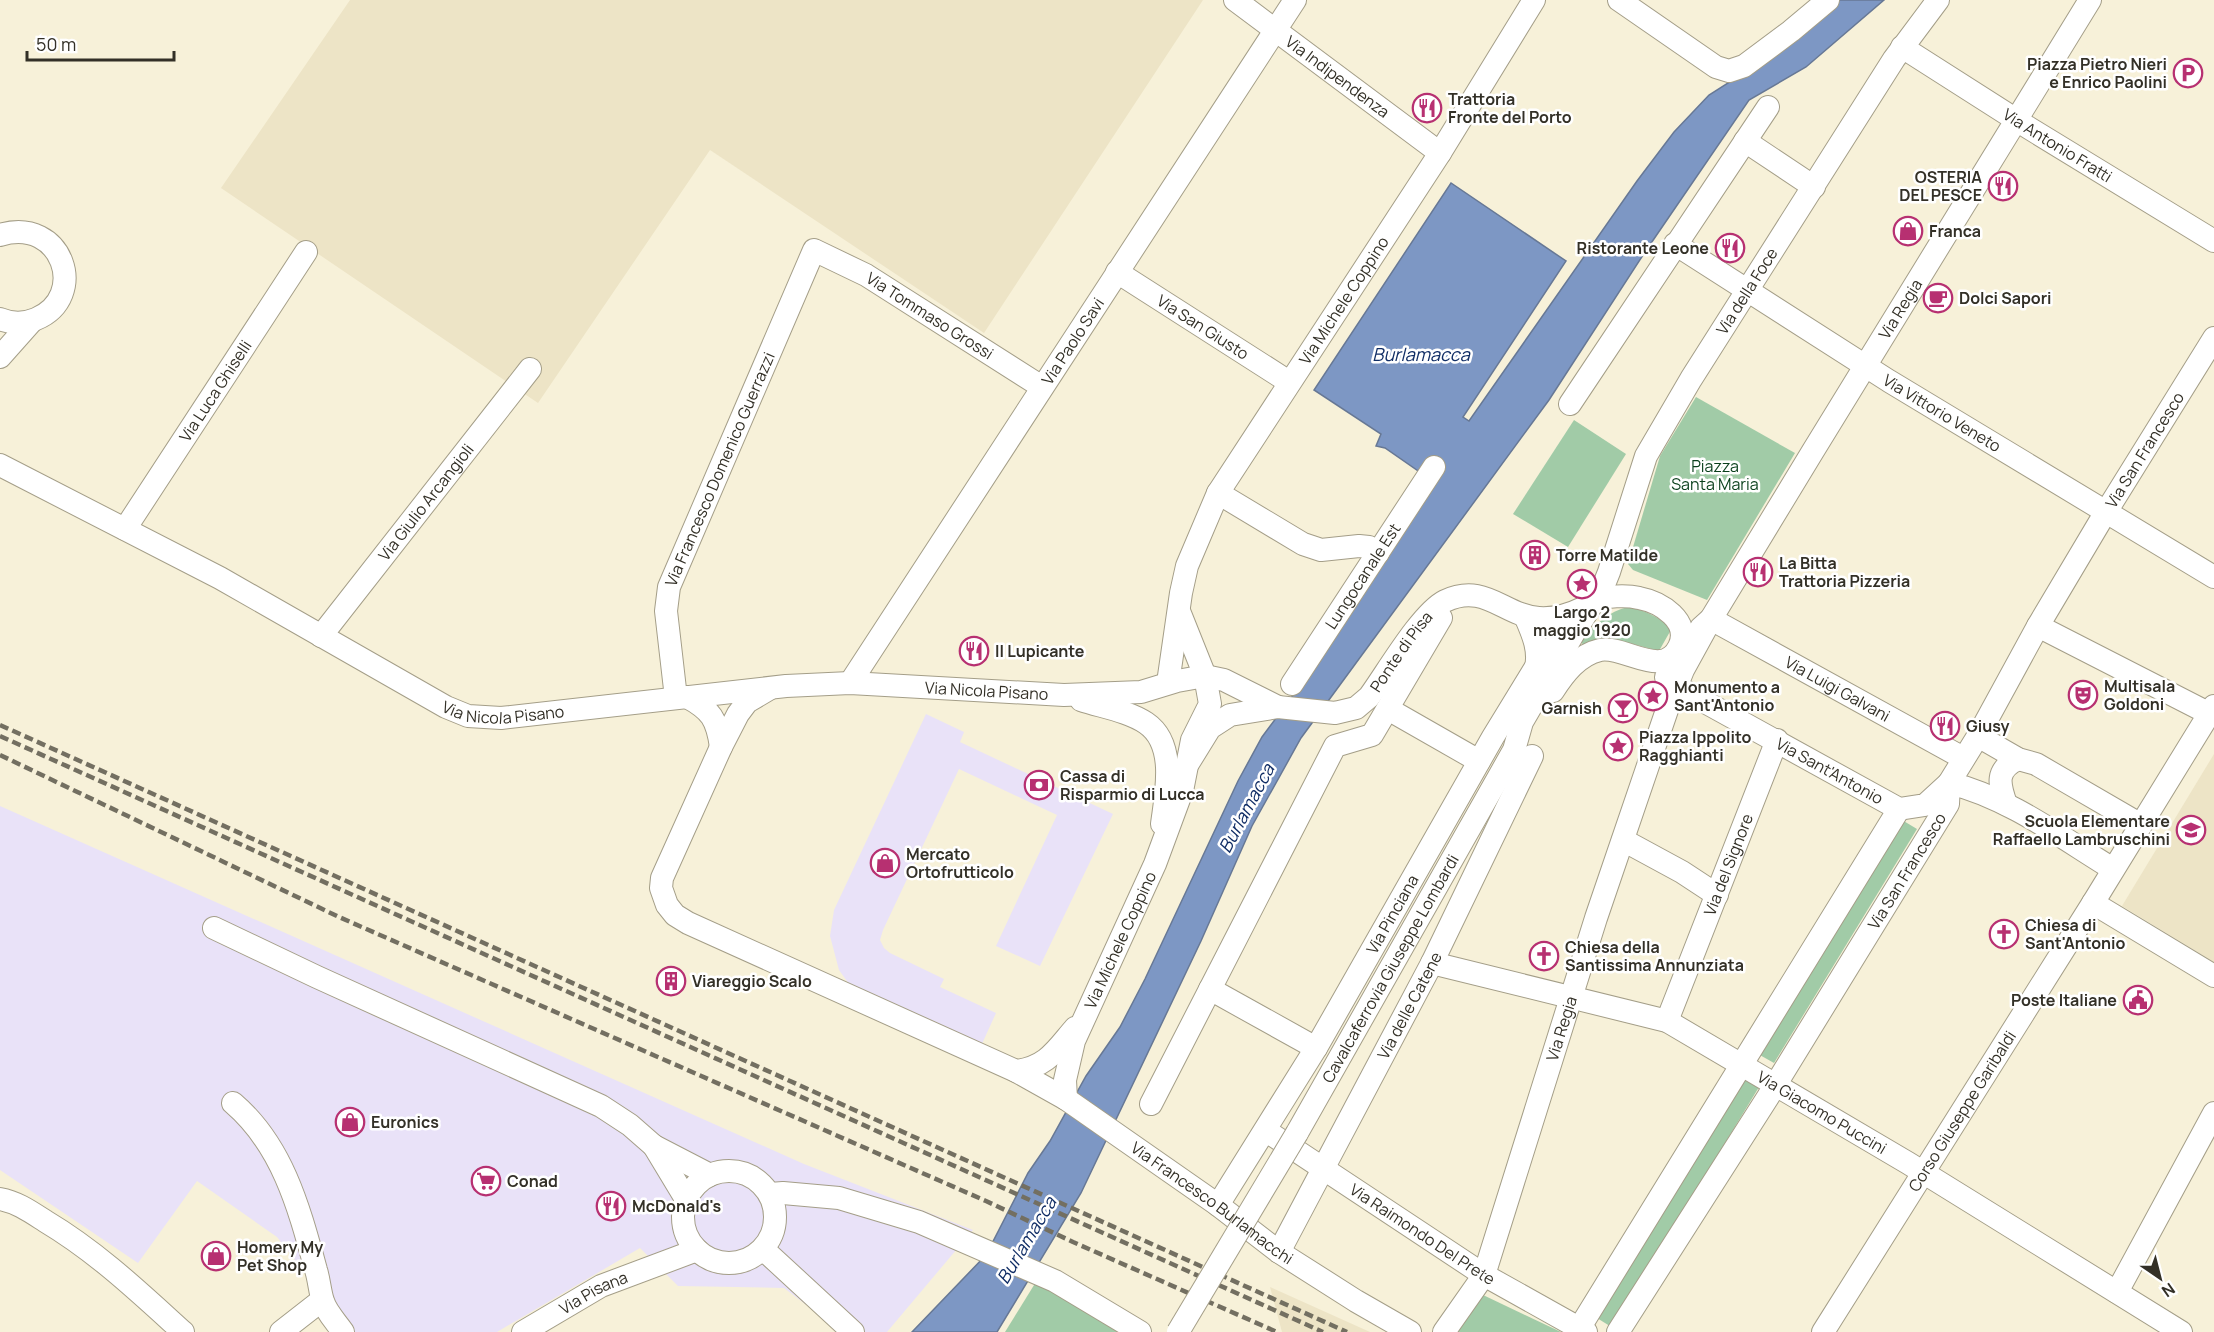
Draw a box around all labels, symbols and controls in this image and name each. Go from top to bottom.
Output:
scale bar [27,24,174,62]
street label: Via Indipendenza [1281,30,1394,123]
text: 50 m [36,32,76,56]
place label: Piazza Pietro Nieri e Enrico Paolini [2027,53,2167,93]
parking icon: Piazza Pietro Nieri e Enrico Paolini [2172,57,2204,89]
place label: Trattoria Fronte del Porto [1448,88,1572,128]
restaurant icon: Trattoria Fronte del Porto [1411,92,1443,124]
street label: Via Antonio Fratti [1999,103,2116,187]
place label: OSTERIA DEL PESCE [1899,166,1982,206]
restaurant icon: OSTERIA DEL PESCE [1987,170,2019,202]
shop icon: Franca [1892,215,1924,247]
place label: Franca [1929,220,1981,242]
street label: Via Michele Coppino [1294,232,1394,369]
restaurant icon: Ristorante Leone [1714,232,1746,264]
place label: Ristorante Leone [1577,237,1709,259]
street label: Via della Foce [1711,243,1783,339]
street label: Via Tommaso Grossi [862,267,998,364]
street label: Via Regia [1873,275,1927,343]
cafe icon: Dolci Sapori [1922,282,1954,314]
place label: Dolci Sapori [1959,287,2052,309]
street label: Via San Giusto [1153,289,1253,365]
street label: Via Paolo Savi [1036,293,1109,389]
street label: Via Luca Ghiselli [174,336,257,446]
water label: Burlamacca [1372,342,1471,366]
street label: Via Francesco Domenico Guerrazzi [660,349,780,590]
street label: Via Vittorio Veneto [1879,369,2005,457]
street label: Via San Francesco [2100,388,2189,512]
street label: Via Giulio Arcangioli [373,439,479,565]
park label: Piazza Santa Maria [1671,455,1759,495]
street label: Lungocanale Est [1320,519,1405,633]
building icon: Torre Matilde [1519,539,1551,571]
place label: Torre Matilde [1556,544,1658,566]
place label: La Bitta Trattoria Pizzeria [1779,552,1910,592]
restaurant icon: La Bitta Trattoria Pizzeria [1742,556,1774,588]
place icon: Largo 2 maggio 1920 [1566,568,1598,600]
place label: Largo 2 maggio 1920 [1533,601,1631,641]
street label: Ponte di Pisa [1365,606,1437,696]
restaurant icon: Il Lupicante [958,635,990,667]
place label: Il Lupicante [995,640,1085,662]
street label: Via Luigi Galvani [1781,651,1894,727]
place label: Multisala Goldoni [2104,675,2175,715]
street label: Via Nicola Pisano [924,676,1049,705]
place label: Monumento a Sant'Antonio [1674,676,1780,716]
theatre icon: Multisala Goldoni [2067,679,2099,711]
place icon: Monumento a Sant'Antonio [1637,680,1669,712]
bar icon: Garnish [1607,692,1639,724]
street label: Via Nicola Pisano [439,696,565,729]
place label: Garnish [1542,697,1602,719]
restaurant icon: Giusy [1929,710,1961,742]
place label: Giusy [1966,715,2010,737]
place label: Piazza Ippolito Ragghianti [1639,726,1751,766]
place icon: Piazza Ippolito Ragghianti [1602,730,1634,762]
street label: Via Sant'Antonio [1772,732,1887,809]
water label: Burlamacca [1213,759,1280,857]
place label: Cassa di Risparmio di Lucca [1060,765,1205,805]
bank icon: Cassa di Risparmio di Lucca [1023,769,1055,801]
street label: Via San Francesco [1863,809,1951,933]
street label: Via del Signore [1698,810,1758,919]
place label: Scuola Elementare Raffaello Lambruschini [1993,810,2170,850]
school or university icon: Scuola Elementare Raffaello Lambruschini [2175,814,2207,846]
place label: Mercato Ortofrutticolo [906,843,1014,883]
shop icon: Mercato Ortofrutticolo [869,847,901,879]
street label: Cavalcaferrovia Giuseppe Lombardi [1317,850,1464,1087]
street label: Via Michele Coppino [1079,868,1161,1012]
street label: Via Pinciana [1361,871,1423,958]
place label: Chiesa di Sant'Antonio [2025,914,2126,954]
church icon: Chiesa di Sant'Antonio [1988,918,2020,950]
place label: Chiesa della Santissima Annunziata [1565,936,1744,976]
church icon: Chiesa della Santissima Annunziata [1528,940,1560,972]
street label: Via delle Catene [1372,948,1447,1063]
building icon: Viareggio Scalo [655,965,687,997]
place label: Viareggio Scalo [692,970,812,992]
public building icon: Poste Italiane [2122,984,2154,1016]
place label: Poste Italiane [2011,989,2117,1011]
street label: Via Regia [1541,993,1582,1064]
street label: Corso Giuseppe Garibaldi [1903,1026,2021,1196]
street label: Via Giacomo Puccini [1753,1066,1891,1159]
shop icon: Euronics [334,1106,366,1138]
place label: Euronics [371,1111,439,1133]
street label: Via Francesco Burlamacchi [1127,1137,1297,1269]
supermarket icon: Conad [470,1165,502,1197]
place label: Conad [507,1170,558,1192]
street label: Via Raimondo Del Prete [1346,1178,1499,1290]
restaurant icon: McDonald's [595,1190,627,1222]
water label: Burlamacca [991,1191,1062,1288]
place label: McDonald's [632,1195,721,1217]
place label: Homery My Pet Shop [237,1236,323,1276]
shop icon: Homery My Pet Shop [200,1240,232,1272]
north arrow [2130,1248,2190,1308]
street label: Via Pisana [555,1266,631,1319]
text: N [2158,1278,2180,1303]

